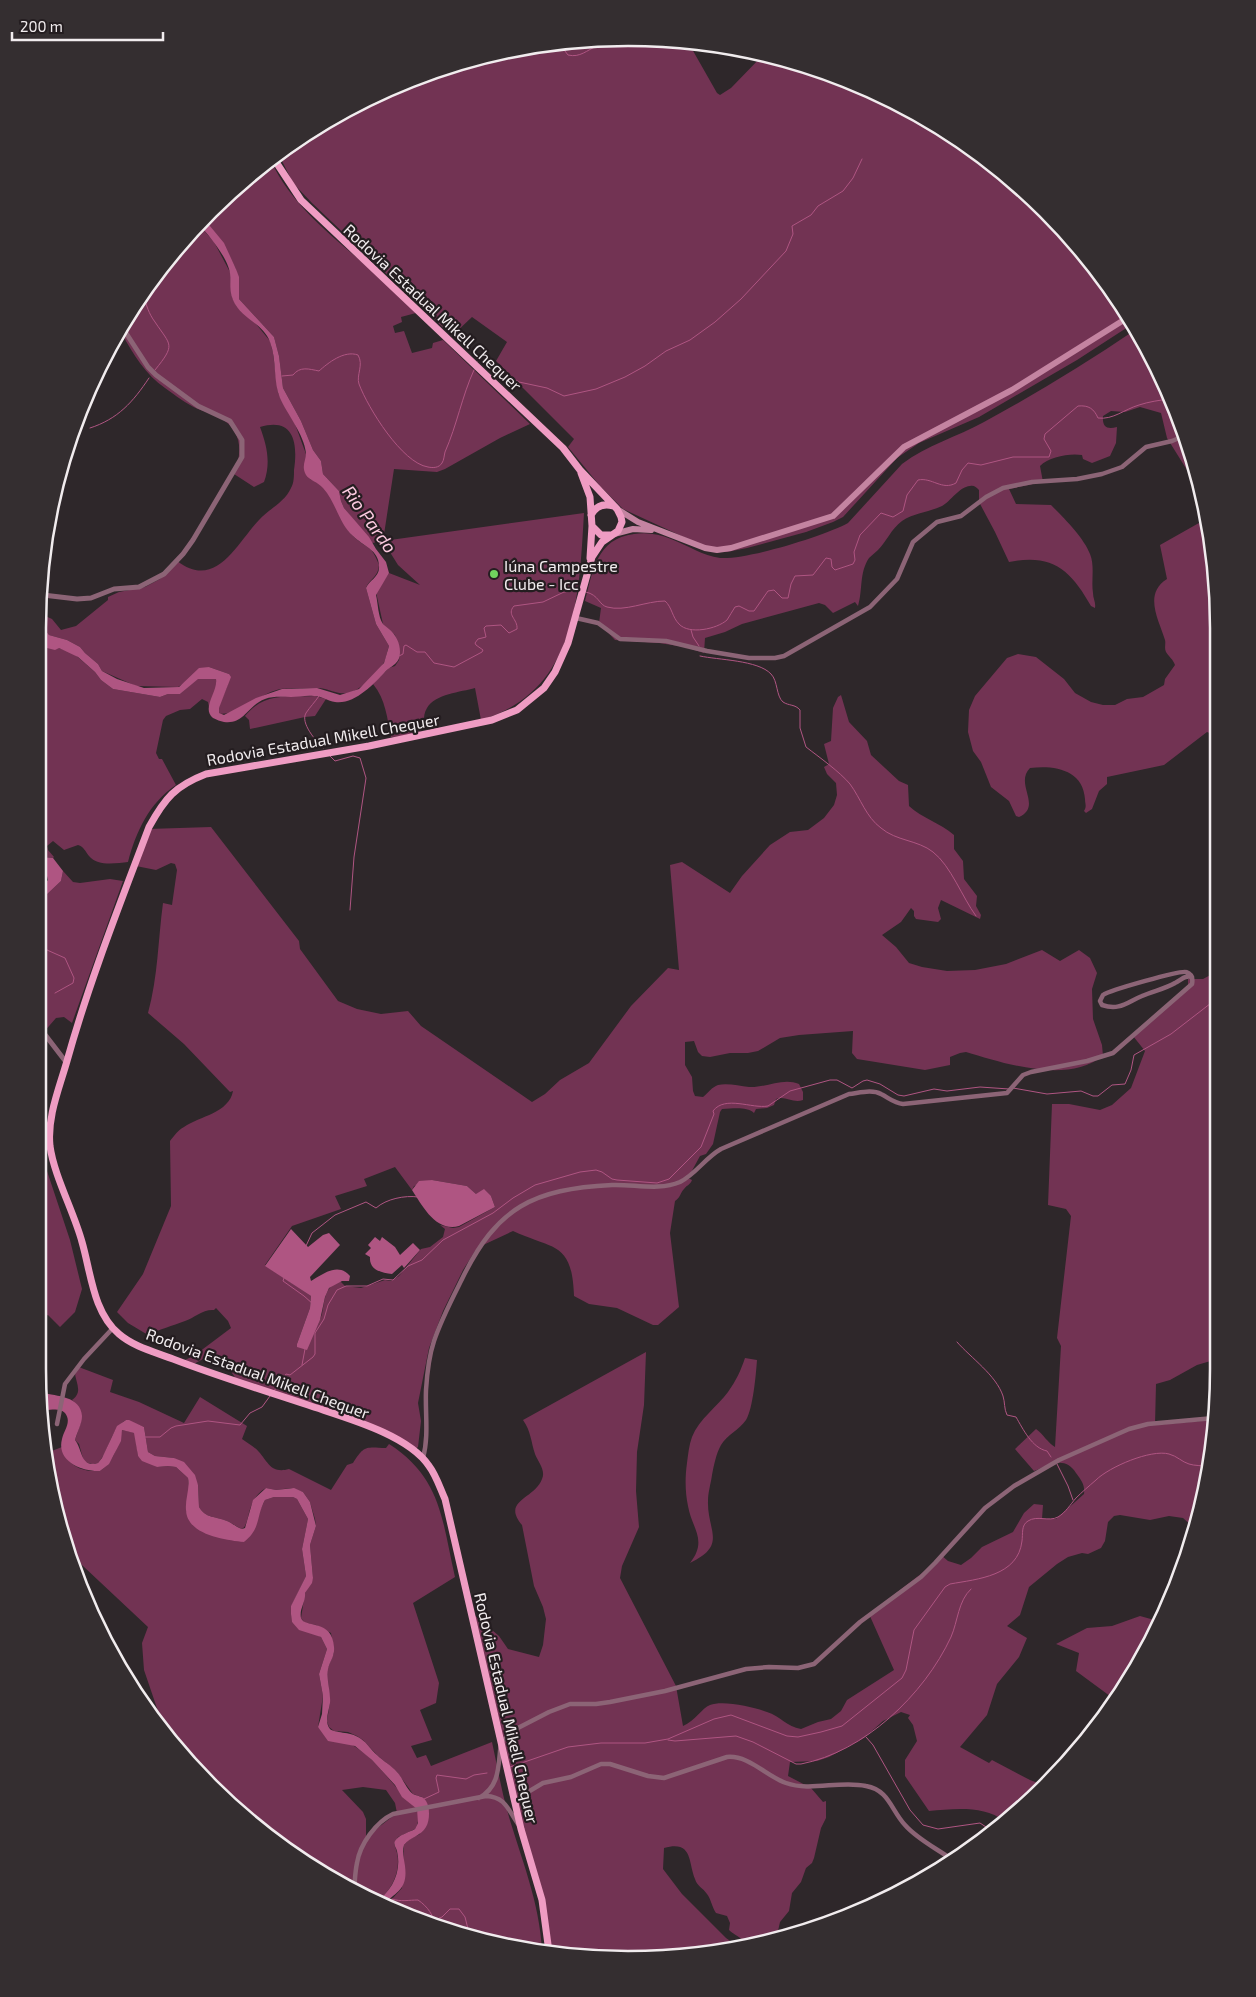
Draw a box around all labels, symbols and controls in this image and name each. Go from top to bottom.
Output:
scale bar [12,10,164,42]
text: 200 m [20,17,63,35]
street label: Rodovia Estadual Mikell Chequer [340,219,526,395]
water label: Rio Pardo [338,481,402,557]
place label: Iúna Campestre Clube - Icc [504,556,618,593]
marker: Iúna Campestre Clube - Icc [488,568,500,580]
street label: Rodovia Estadual Mikell Chequer [205,709,442,769]
street label: Rodovia Estadual Mikell Chequer [144,1324,373,1423]
street label: Rodovia Estadual Mikell Chequer [471,1591,543,1826]

